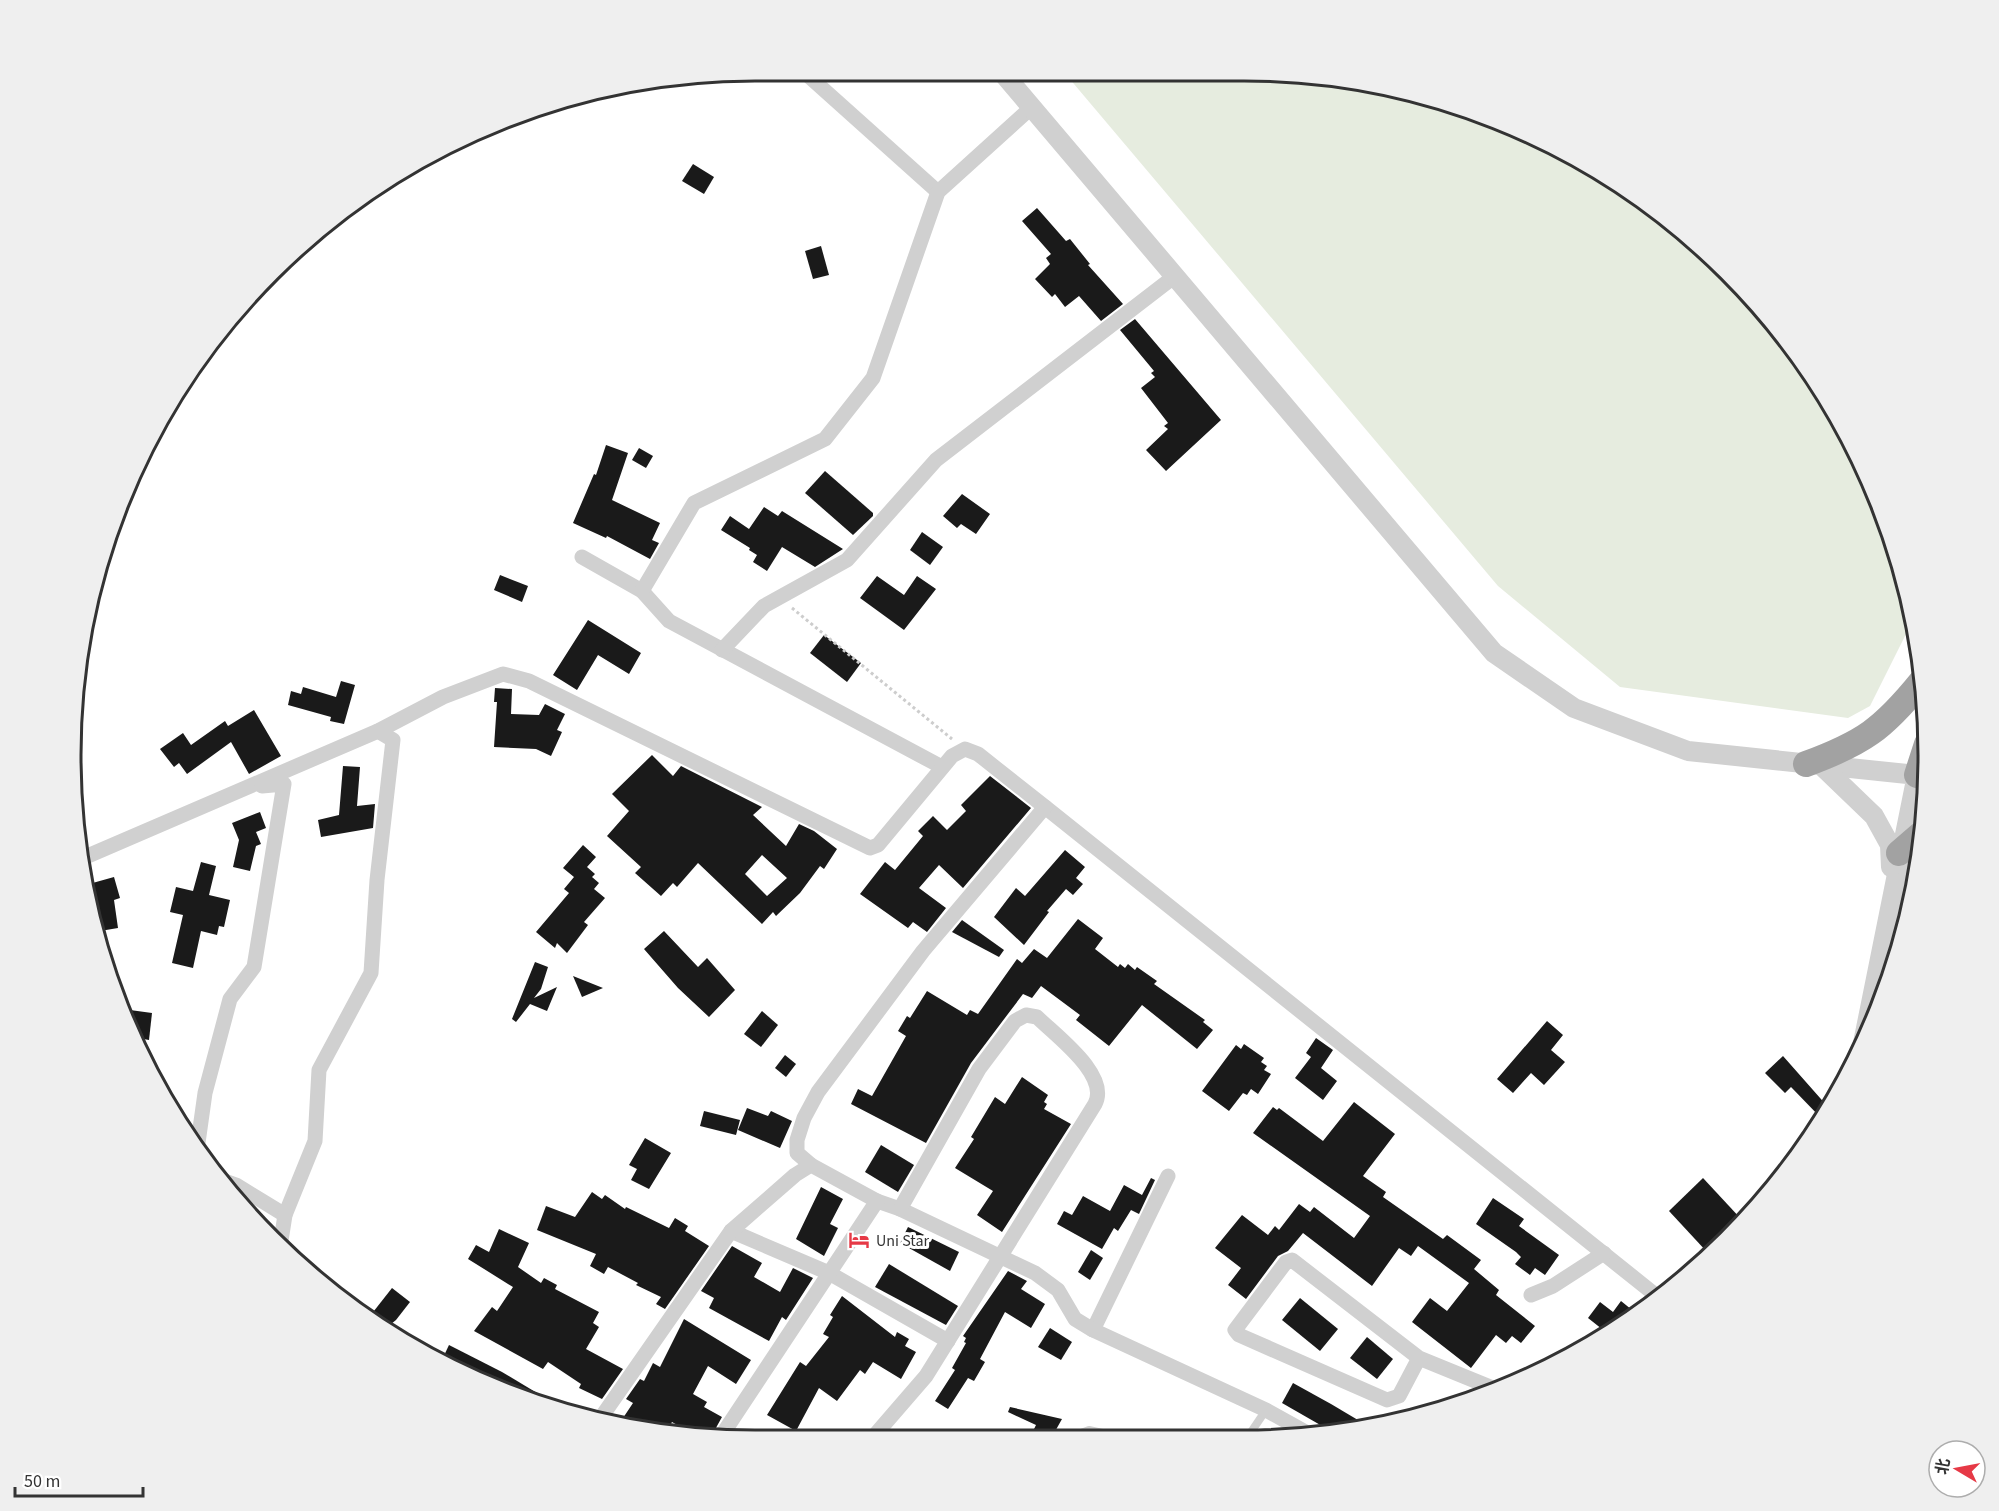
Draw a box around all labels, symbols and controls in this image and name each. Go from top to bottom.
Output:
hotel icon: Uni Star [847,1228,871,1252]
place label: Uni Star [876,1230,930,1252]
north arrow [1927,1439,1987,1499]
text: 北 [1931,1457,1955,1476]
scale bar [15,1460,142,1498]
text: 50 m [24,1469,60,1494]

